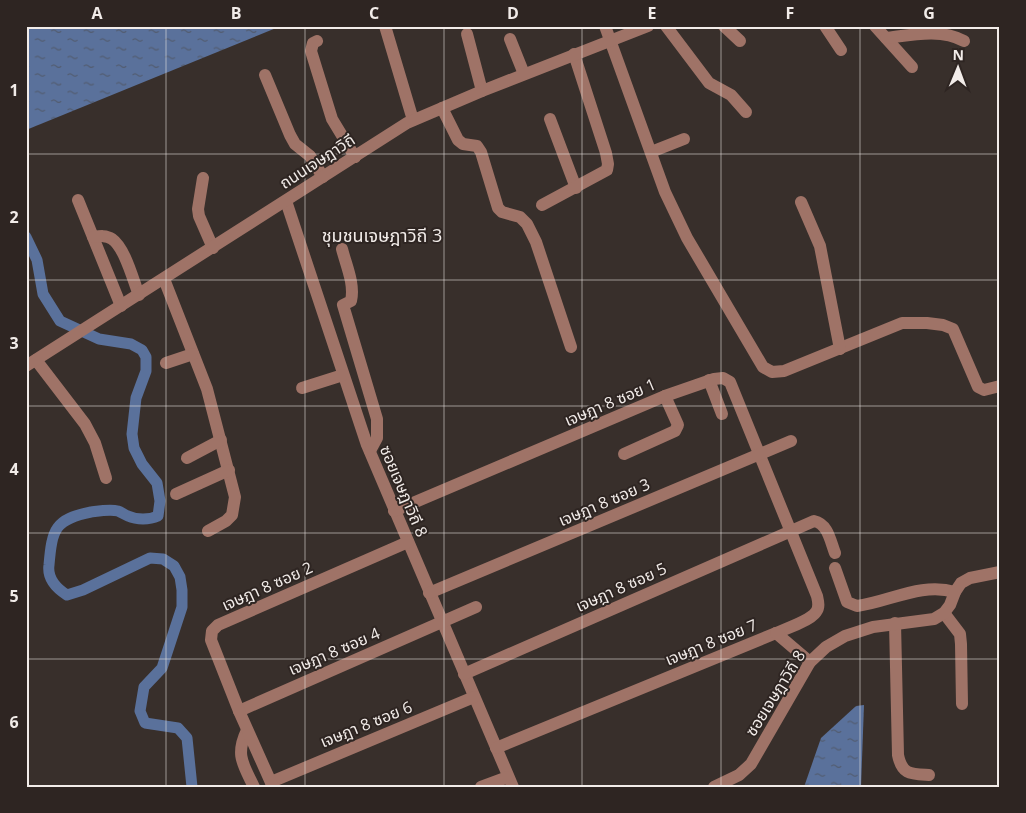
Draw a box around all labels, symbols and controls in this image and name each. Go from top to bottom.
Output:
text: A [91,2,103,24]
text: B [231,2,241,24]
text: C [369,2,379,24]
text: D [507,2,519,24]
text: E [648,2,657,24]
text: F [786,2,794,24]
text: G [923,2,935,24]
north arrow [934,42,984,92]
text: N [952,45,964,64]
text: 1 [9,79,19,101]
street label: ถนนเจษฎาวิถี [275,128,359,194]
text: 2 [9,206,19,228]
district label: ชุมชนเจษฎาวิถี 3 [322,223,442,247]
text: 3 [9,332,19,354]
street label: เจษฎา 8 ซอย 1 [561,373,659,431]
street label: ซอยเจษฎาวิถี 8 [375,442,433,540]
text: 4 [9,458,19,480]
street label: เจษฎา 8 ซอย 3 [555,473,653,531]
street label: เจษฎา 8 ซอย 2 [218,556,316,616]
street label: เจษฎา 8 ซอย 5 [572,557,670,617]
text: 5 [9,585,19,607]
street label: เจษฎา 8 ซอย 7 [662,614,760,670]
street label: เจษฎา 8 ซอย 4 [285,622,383,680]
street label: ซอยเจษฎาวิถี 8 [740,646,810,740]
street label: เจษฎา 8 ซอย 6 [317,696,415,752]
text: 6 [9,711,19,733]

